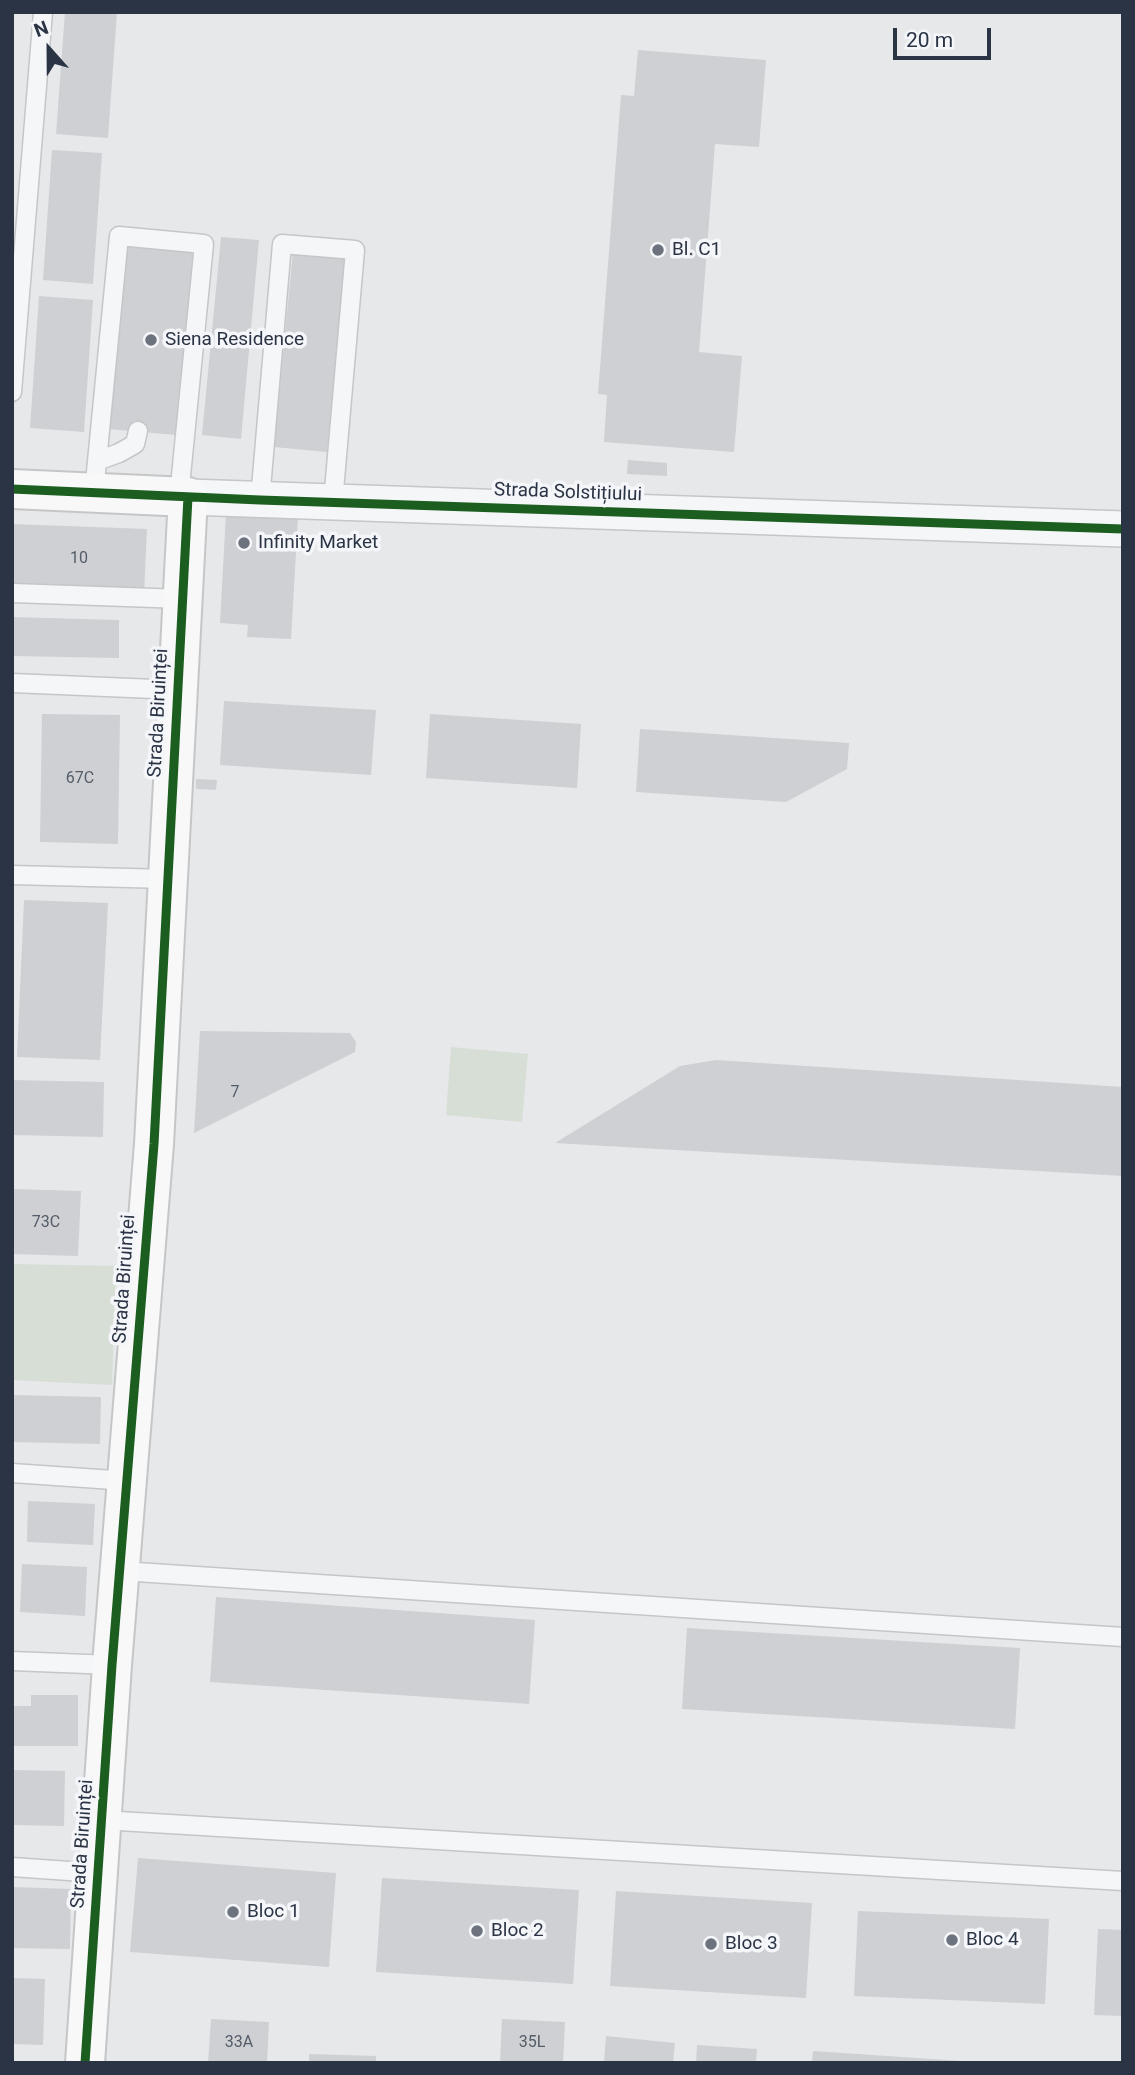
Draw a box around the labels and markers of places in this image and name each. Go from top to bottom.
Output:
place label: Bl. C1 [672,239,721,261]
marker: Bl. C1 [650,242,666,258]
place label: Siena Residence [165,329,304,351]
marker: Siena Residence [143,332,159,348]
place label: Infinity Market [258,532,378,554]
marker: Infinity Market [236,535,252,551]
place label: Bloc 1 [247,1901,300,1923]
marker: Bloc 1 [225,1904,241,1920]
place label: Bloc 2 [491,1920,544,1942]
marker: Bloc 2 [469,1923,485,1939]
place label: Bloc 4 [966,1929,1019,1951]
marker: Bloc 4 [944,1932,960,1948]
place label: Bloc 3 [725,1933,778,1955]
marker: Bloc 3 [703,1936,719,1952]

